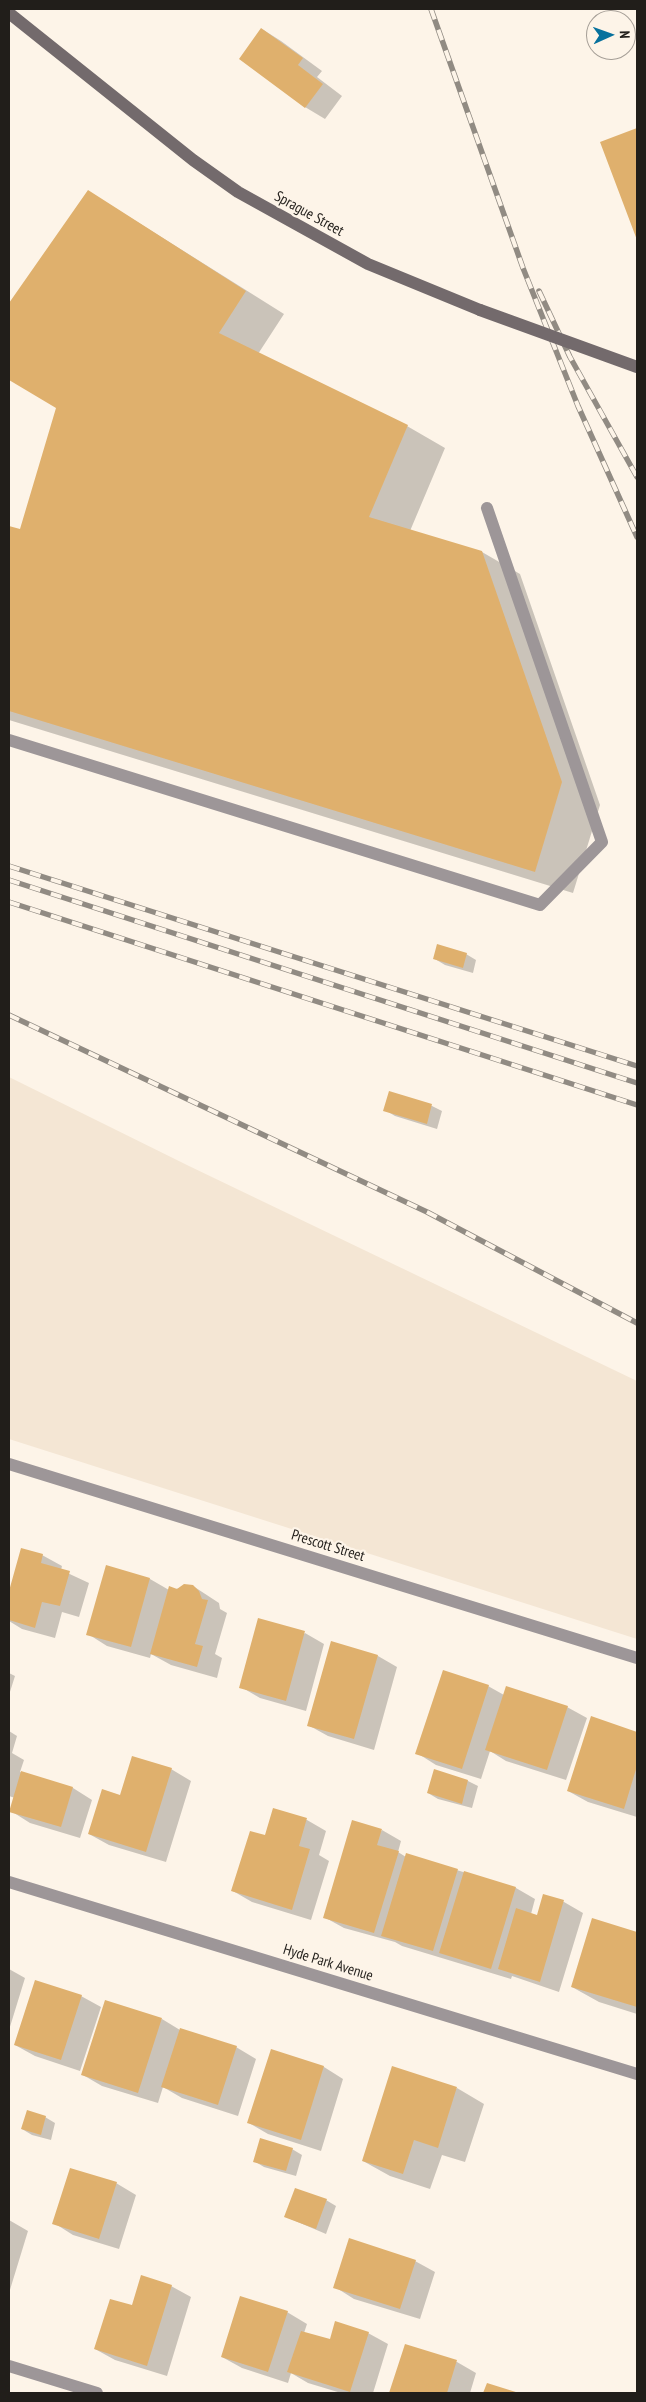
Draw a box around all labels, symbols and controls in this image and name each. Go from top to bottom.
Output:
north arrow [586,10,636,60]
text: N [616,30,634,39]
street label: Sprague Street [271,188,347,240]
street label: Prescott Street [289,1526,367,1566]
street label: Hyde Park Avenue [281,1941,375,1985]

